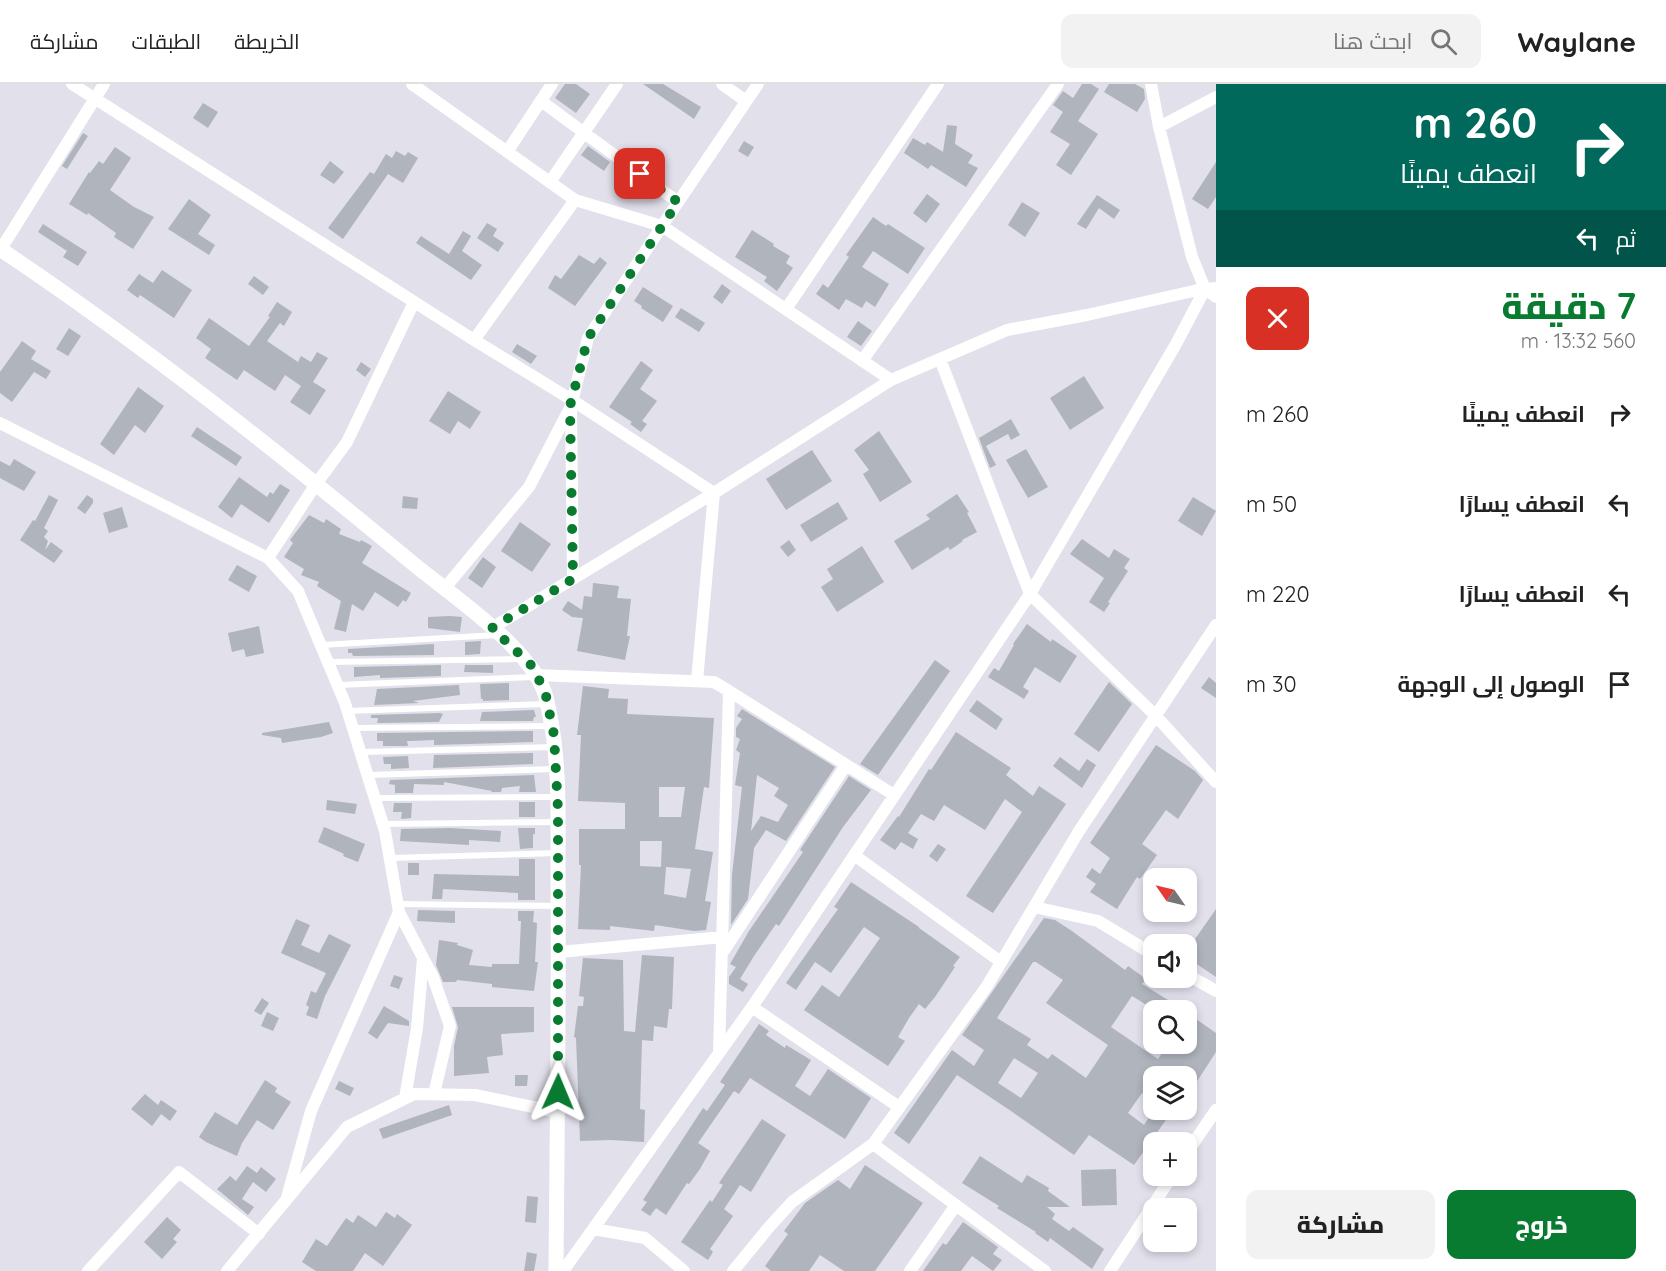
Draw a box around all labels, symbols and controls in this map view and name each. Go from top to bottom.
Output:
search box [1061,14,1481,68]
text: Waylane [1517,24,1636,59]
icon: search [1427,25,1460,58]
text: ابحث هنا [1333,27,1412,55]
text: مشاركة [30,28,99,54]
text: الطبقات [132,28,201,54]
text: الخريطة [234,28,300,54]
text: 260 m [1414,96,1537,149]
icon: right [1558,108,1636,186]
pin [614,148,665,199]
text: انعطف يمينًا [1400,156,1537,190]
icon: arrive [623,157,656,190]
icon: left [1571,222,1604,255]
text: ثم [1616,225,1636,253]
text: 7 دقيقة [1502,283,1636,328]
button: close [1246,287,1309,350]
text: 560 m · 13:32 [1521,328,1636,353]
icon: right [1603,398,1636,431]
text: 260 m [1246,400,1309,428]
text: انعطف يمينًا [1462,400,1585,428]
icon: left [1603,488,1636,521]
text: 50 m [1246,490,1297,518]
text: انعطف يسارًا [1459,490,1585,518]
icon: left [1603,578,1636,611]
text: 220 m [1246,580,1310,608]
text: انعطف يسارًا [1459,580,1585,608]
icon: arrive [1603,668,1636,701]
text: 30 m [1246,670,1297,698]
text: الوصول إلى الوجهة [1397,670,1585,698]
north arrow [1143,868,1197,922]
map controls [1143,868,1197,1252]
button: sound [1143,934,1197,988]
button: search [1143,1000,1197,1054]
position arrow [526,1060,590,1124]
button: layers [1143,1066,1197,1120]
button: + [1143,1132,1197,1186]
button: مشاركة [1246,1190,1435,1259]
button: خروج [1447,1190,1636,1259]
button: − [1143,1198,1197,1252]

